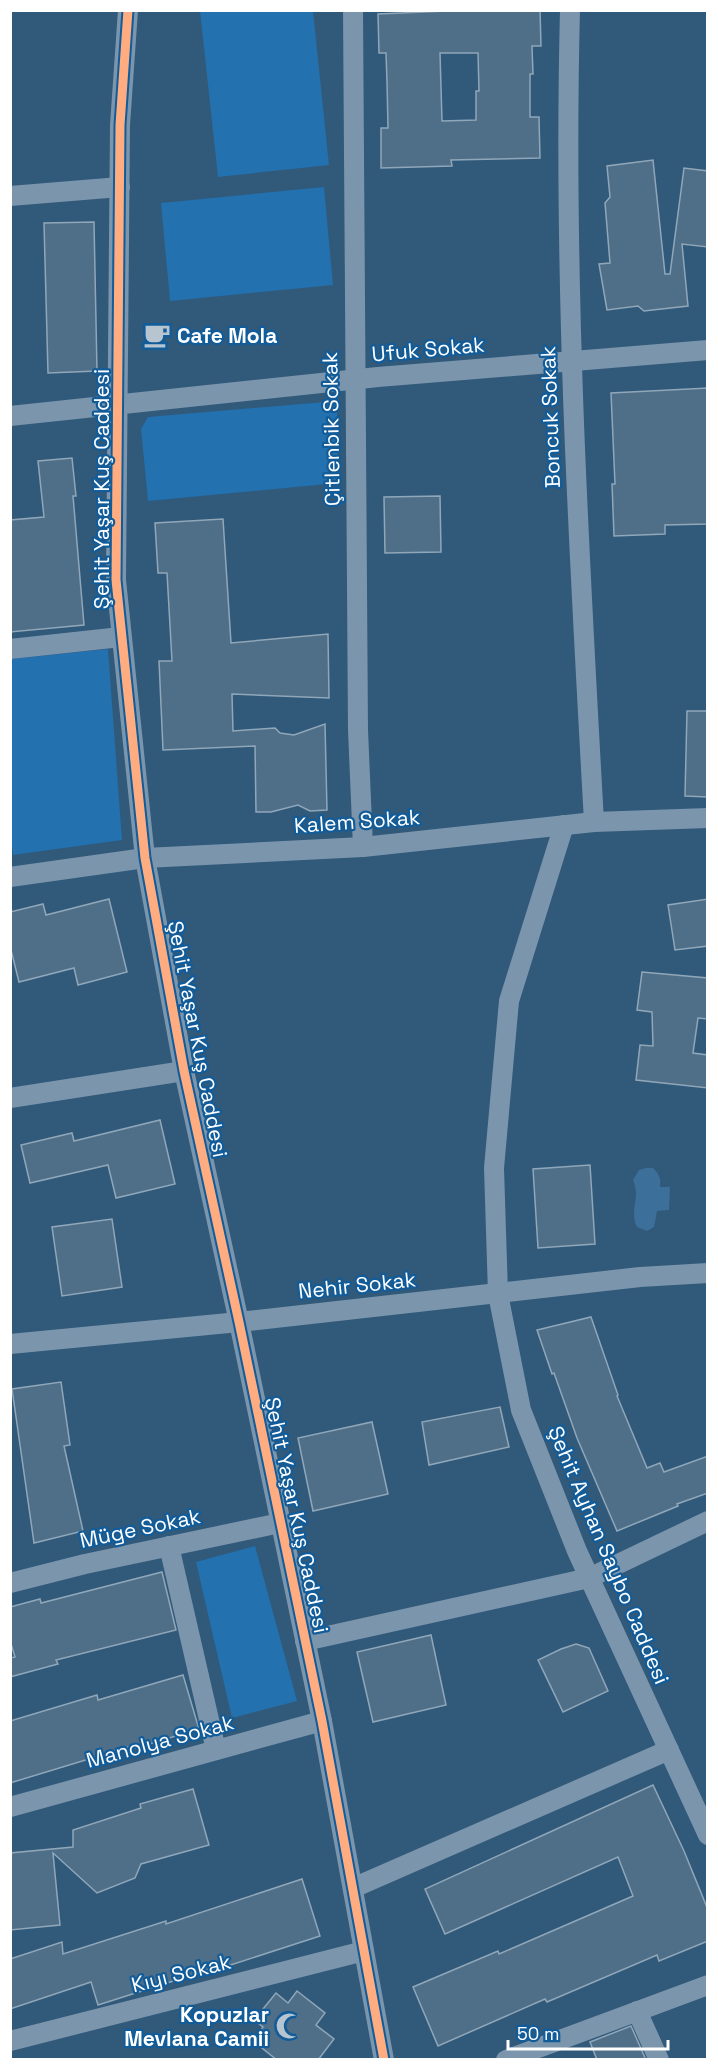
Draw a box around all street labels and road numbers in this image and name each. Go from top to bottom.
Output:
street label: Ufuk Sokak [370,331,486,367]
street label: Boncuk Sokak [534,346,566,488]
street label: Çitlenbik Sokak [316,352,346,506]
street label: Şehit Yaşar Kuş Caddesi [88,369,115,609]
street label: Kalem Sokak [293,803,421,839]
street label: Şehit Yaşar Kuş Caddesi [162,918,234,1160]
street label: Nehir Sokak [297,1265,417,1305]
street label: Şehit Yaşar Kuş Caddesi [259,1395,335,1635]
street label: Şehit Ayhan Saybo Caddesi [542,1422,676,1688]
street label: Müge Sokak [77,1502,203,1554]
street label: Manolya Sokak [83,1708,237,1774]
street label: Kıyı Sokak [128,1948,234,1998]

